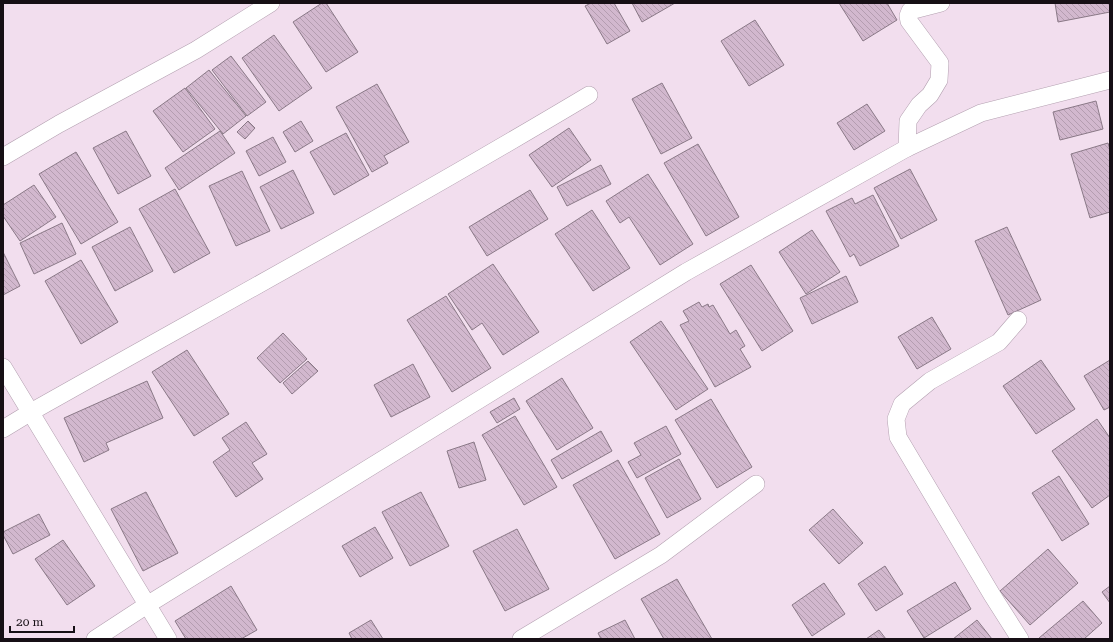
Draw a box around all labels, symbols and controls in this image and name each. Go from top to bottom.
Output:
scale bar [10,608,74,634]
text: 20 m [16,615,43,629]

